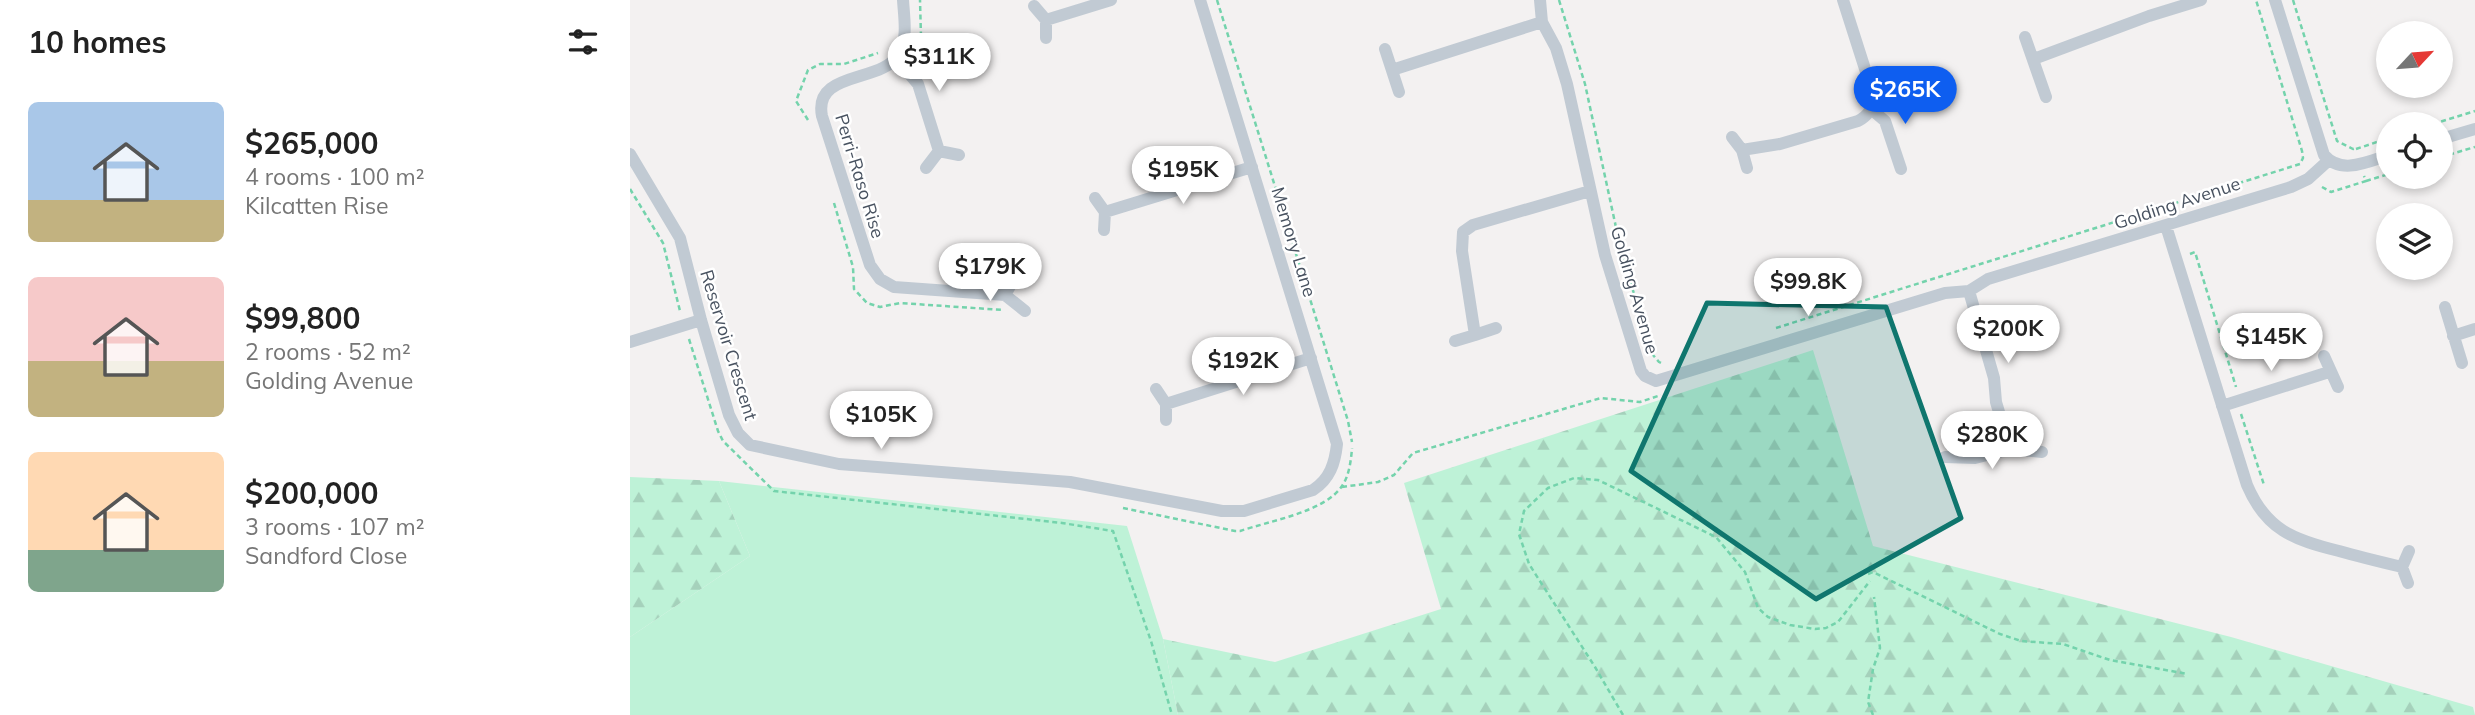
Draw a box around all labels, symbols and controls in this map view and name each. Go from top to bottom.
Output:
north arrow [2376,21,2454,98]
map controls [2376,21,2453,280]
text: 10 homes [28,23,167,61]
icon: filters [564,23,602,61]
pin: $311K [890,34,988,93]
text: $311K [904,41,974,70]
pin: $265K [1856,66,1954,126]
text: $265K [1870,74,1940,103]
street label: Perri-Raso Rise [830,111,890,241]
button: locate [2376,112,2453,189]
text: $265,000 [245,124,378,162]
icon: home [84,130,168,214]
pin: $195K [1134,146,1232,206]
text: $195K [1148,154,1218,183]
text: 4 rooms · 100 m² [245,162,425,191]
street label: Golding Avenue [2111,172,2243,234]
street label: Memory Lane [1266,184,1322,300]
text: Kilcatten Rise [245,191,389,220]
button: layers [2376,203,2453,280]
street label: Golding Avenue [1606,224,1664,356]
pin: $179K [941,244,1039,303]
text: $179K [955,251,1025,280]
pin: $99.8K [1751,258,1865,318]
text: $99.8K [1770,266,1846,295]
street label: Reservoir Crescent [695,267,763,423]
text: $99,800 [245,299,360,337]
icon: home [84,305,168,389]
pin: $200K [1959,306,2057,365]
text: $200K [1973,313,2043,342]
pin: $145K [2222,314,2320,373]
text: $145K [2236,321,2306,350]
text: 2 rooms · 52 m² [245,337,411,366]
pin: $192K [1194,338,1292,397]
text: $192K [1208,345,1278,374]
text: Golding Avenue [245,366,413,395]
pin: $105K [832,392,930,451]
text: $105K [846,399,916,428]
pin: $280K [1943,412,2041,471]
text: $280K [1957,419,2027,448]
text: $200,000 [245,474,378,512]
icon: home [84,480,168,564]
text: 3 rooms · 107 m² [245,512,425,541]
text: Sandford Close [245,541,407,570]

